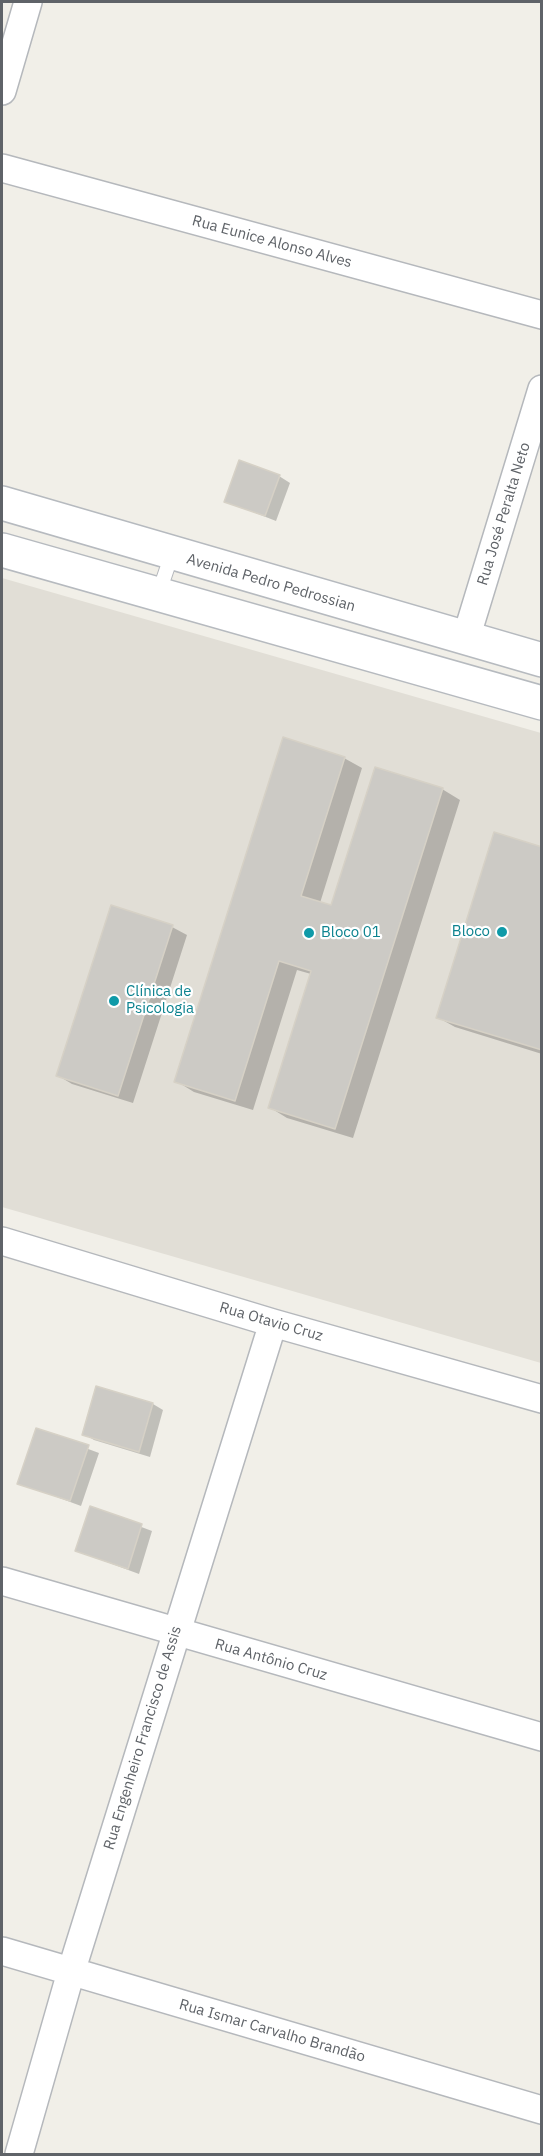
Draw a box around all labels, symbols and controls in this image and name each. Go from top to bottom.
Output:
street label: Rua Eunice Alonso Alves [190,212,354,272]
street label: Rua José Peralta Neto [474,440,534,588]
street label: Avenida Pedro Pedrossian [185,550,357,616]
place label: Bloco [452,923,490,941]
place label: Bloco 01 [321,924,381,942]
marker: Bloco [495,925,509,939]
marker: Bloco 01 [302,926,316,940]
place label: Clínica de Psicologia [126,983,194,1018]
marker: Clínica de Psicologia [107,994,121,1008]
street label: Rua Otavio Cruz [217,1299,325,1345]
street label: Rua Engenheiro Francisco de Assis [100,1624,186,1852]
street label: Rua Antônio Cruz [213,1635,329,1685]
street label: Rua Ismar Carvalho Brandão [177,1996,367,2066]

